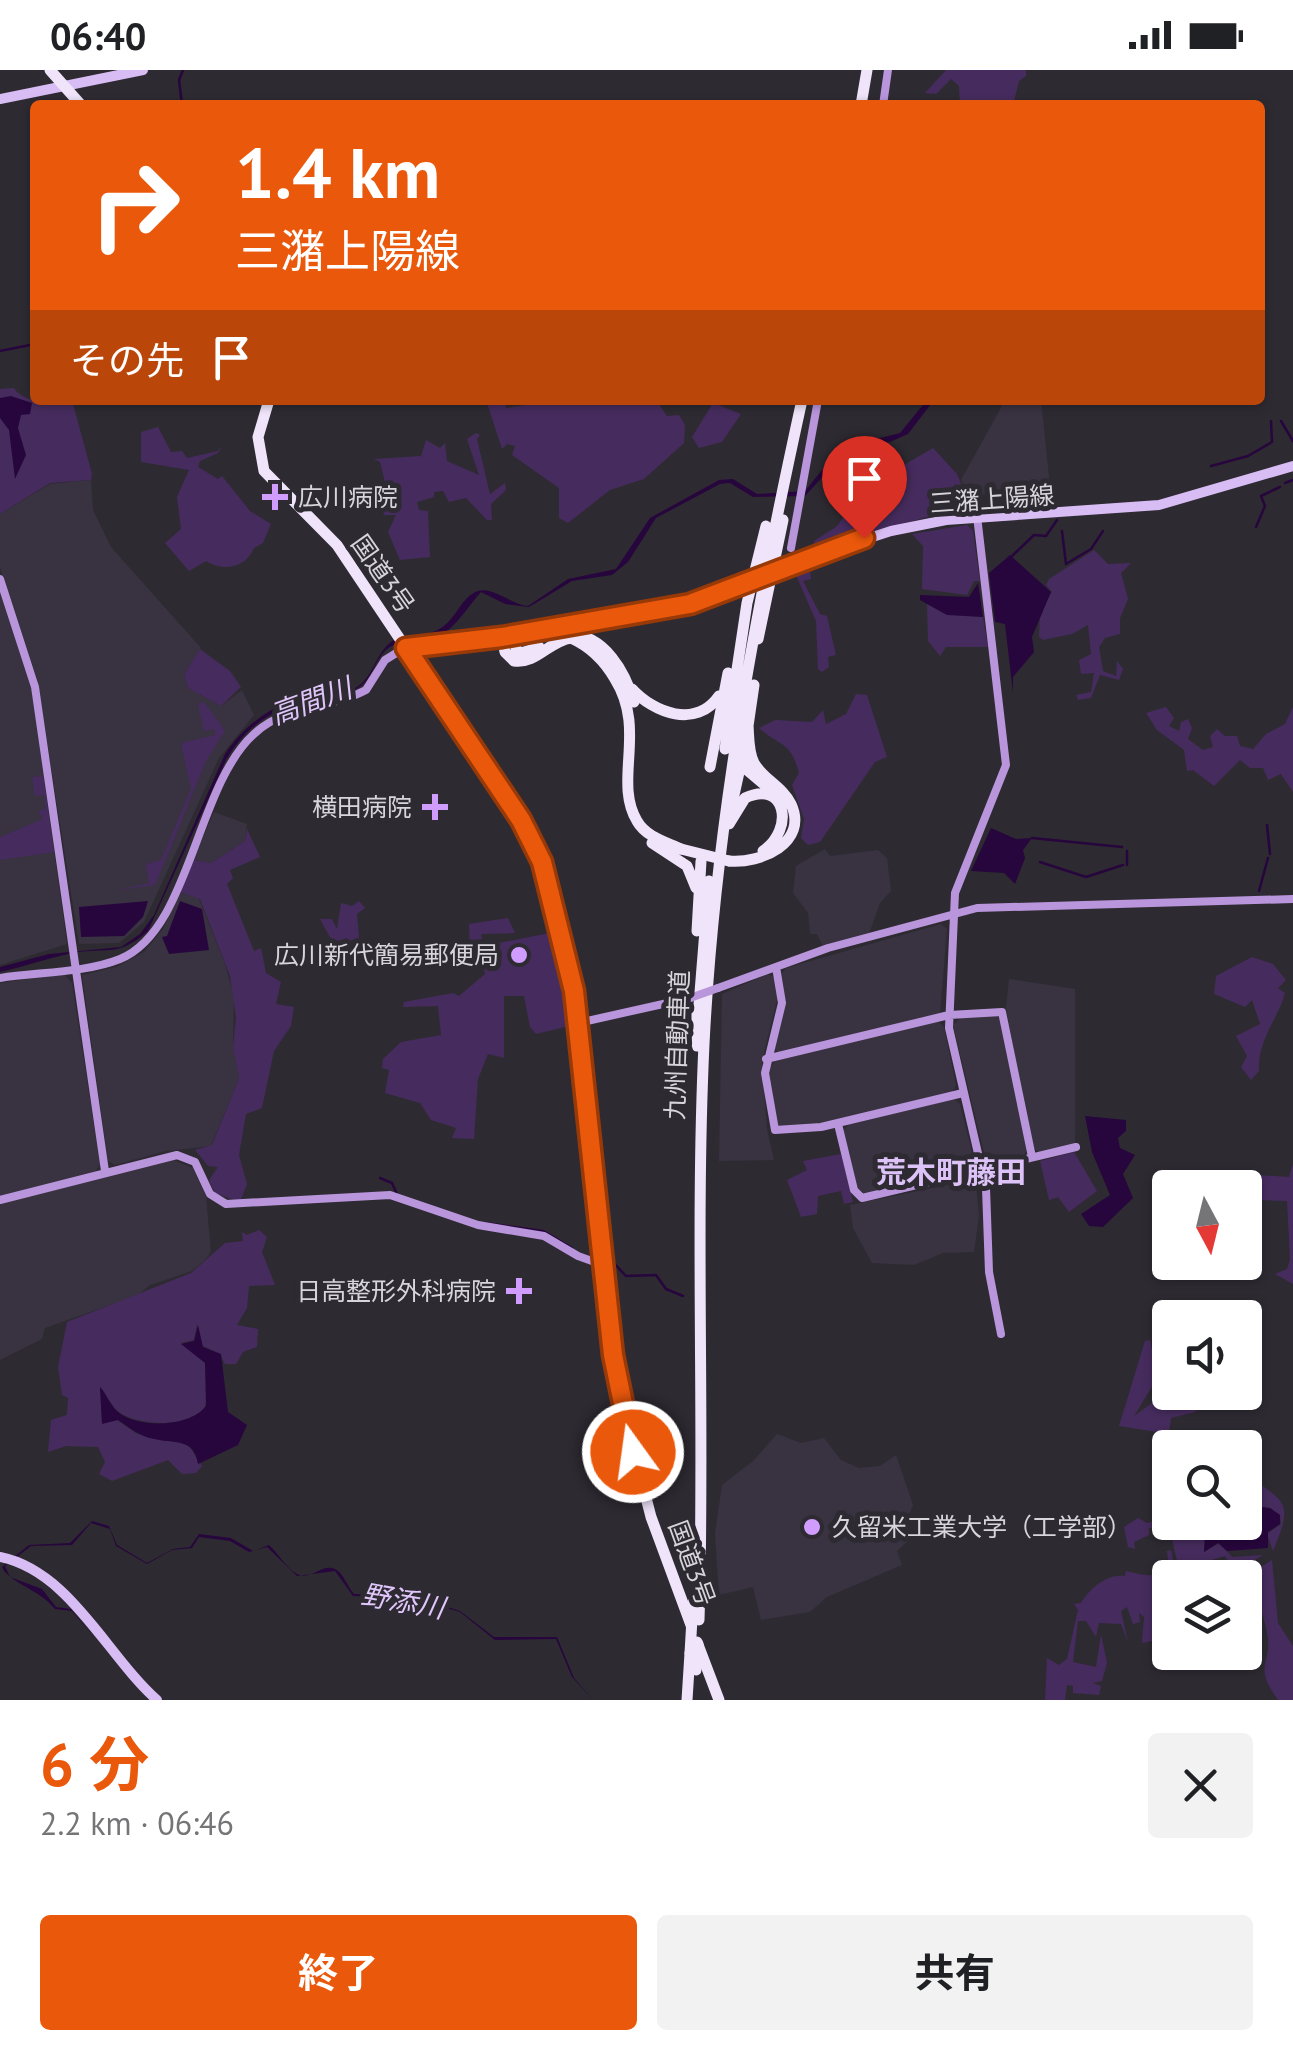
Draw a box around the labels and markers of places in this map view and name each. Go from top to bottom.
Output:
pin [822,436,907,539]
place label: 広川病院 [298,481,398,513]
marker: 広川病院 [262,484,288,510]
place label: 横田病院 [312,791,412,823]
marker: 横田病院 [422,794,448,820]
place label: 広川新代簡易郵便局 [274,939,499,971]
marker: 広川新代簡易郵便局 [508,944,530,966]
place label: 日高整形外科病院 [296,1275,496,1307]
marker: 日高整形外科病院 [506,1278,532,1304]
place label: 久留米工業大学（工学部） [832,1511,1132,1543]
marker: 久留米工業大学（工学部） [801,1516,823,1538]

